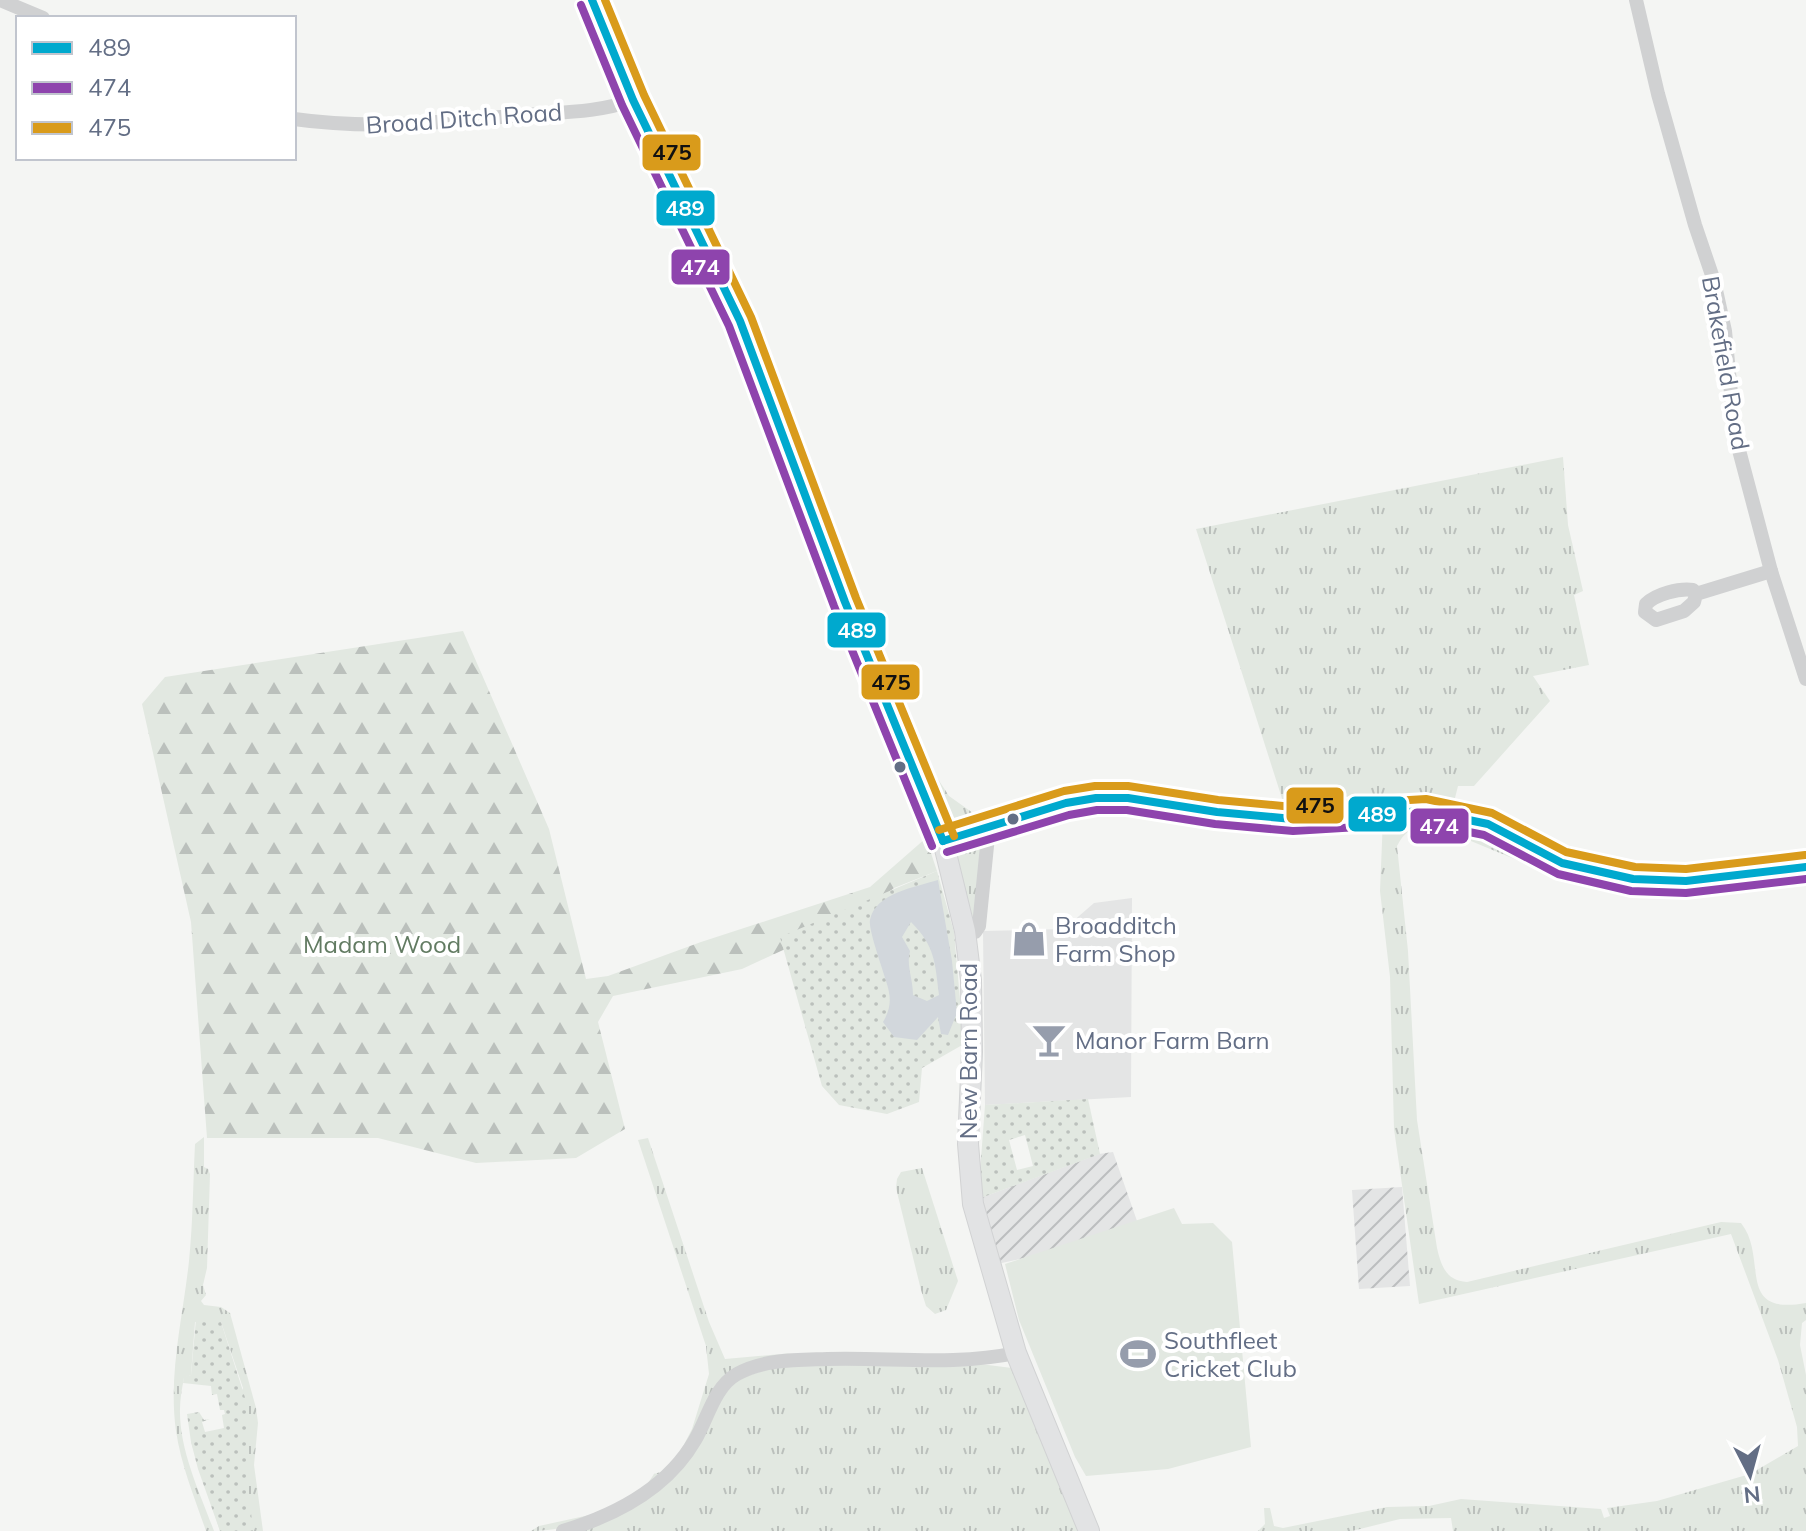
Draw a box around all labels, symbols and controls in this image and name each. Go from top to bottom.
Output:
legend [16,16,296,160]
text: 489 [88,32,131,62]
text: 474 [88,72,131,102]
street label: Broad Ditch Road [365,96,563,140]
text: 475 [88,112,131,142]
line badge: 475 [641,133,702,172]
text: 475 [652,138,692,166]
line badge: 489 [655,189,716,227]
text: 489 [665,194,705,222]
line badge: 474 [670,248,731,286]
text: 474 [680,253,720,281]
street label: Brakefield Road [1696,274,1756,452]
line badge: 489 [826,611,887,649]
text: 489 [837,616,877,644]
line badge: 475 [860,663,921,701]
text: 475 [871,668,911,696]
unlabelled marker [892,759,908,775]
line badge: 475 [1285,786,1345,825]
text: 475 [1295,791,1335,819]
line badge: 489 [1347,795,1408,833]
text: 489 [1357,800,1397,828]
line badge: 474 [1409,807,1470,845]
unlabelled marker [1005,811,1021,827]
text: 474 [1419,812,1459,840]
place label: Broadditch Farm Shop [1055,910,1177,968]
shop icon: Broadditch Farm Shop [1010,920,1048,958]
park label: Madam Wood [303,929,461,959]
street label: New Barn Road [953,963,983,1139]
bar icon: Manor Farm Barn [1030,1021,1068,1059]
place label: Manor Farm Barn [1075,1025,1270,1055]
place label: Southfleet Cricket Club [1164,1325,1297,1383]
sports icon: Southfleet Cricket Club [1119,1335,1157,1373]
north arrow [1710,1435,1790,1515]
text: N [1742,1480,1762,1510]

